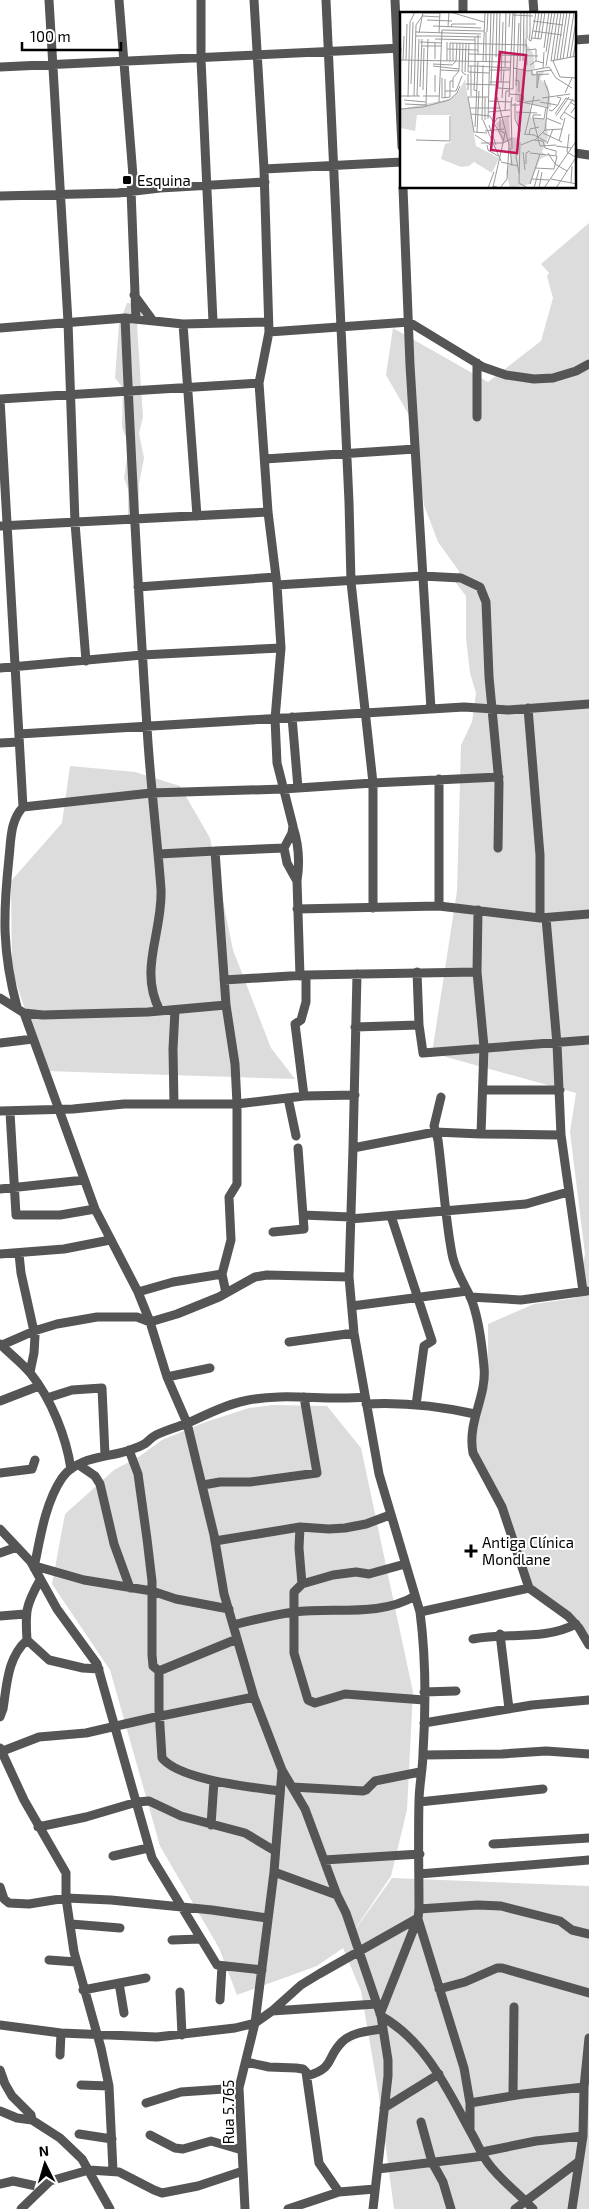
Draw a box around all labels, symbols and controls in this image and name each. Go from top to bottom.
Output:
inset map [400,12,576,189]
scale bar [22,20,121,52]
text: 100 m [30,27,71,45]
place label: Esquina [137,171,191,189]
marker: Esquina [121,174,133,186]
place label: Antiga Clínica Mondlane [482,1533,574,1568]
marker: Antiga Clínica Mondlane [464,1544,478,1558]
street label: Rua 5.765 [219,2080,237,2144]
north arrow [20,2139,70,2189]
text: N [38,2142,50,2159]

